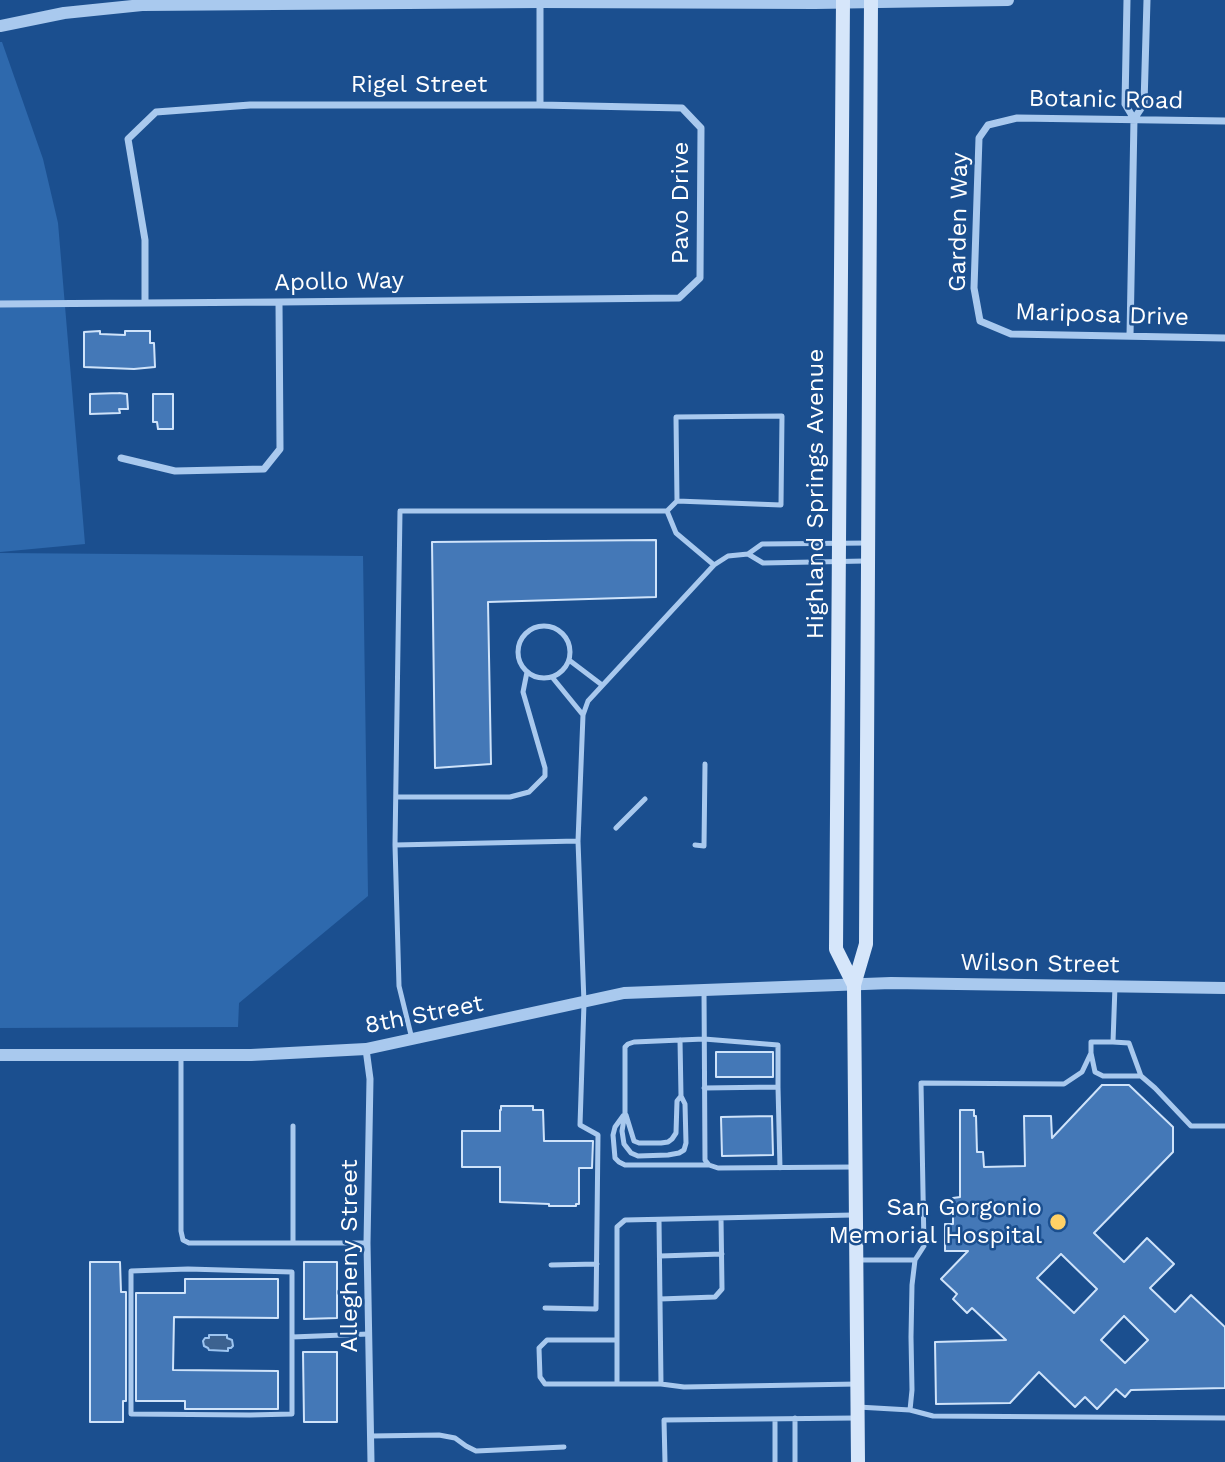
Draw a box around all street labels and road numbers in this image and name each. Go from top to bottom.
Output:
street label: Rigel Street [351,71,487,99]
street label: Botanic Road [1028,84,1184,116]
street label: Pavo Drive [667,142,695,264]
street label: Garden Way [943,152,975,292]
street label: Apollo Way [274,266,404,298]
street label: Mariposa Drive [1015,298,1189,332]
street label: Highland Springs Avenue [802,349,830,639]
street label: Wilson Street [960,948,1120,980]
street label: 8th Street [362,989,486,1041]
street label: Allegheny Street [336,1159,364,1353]

